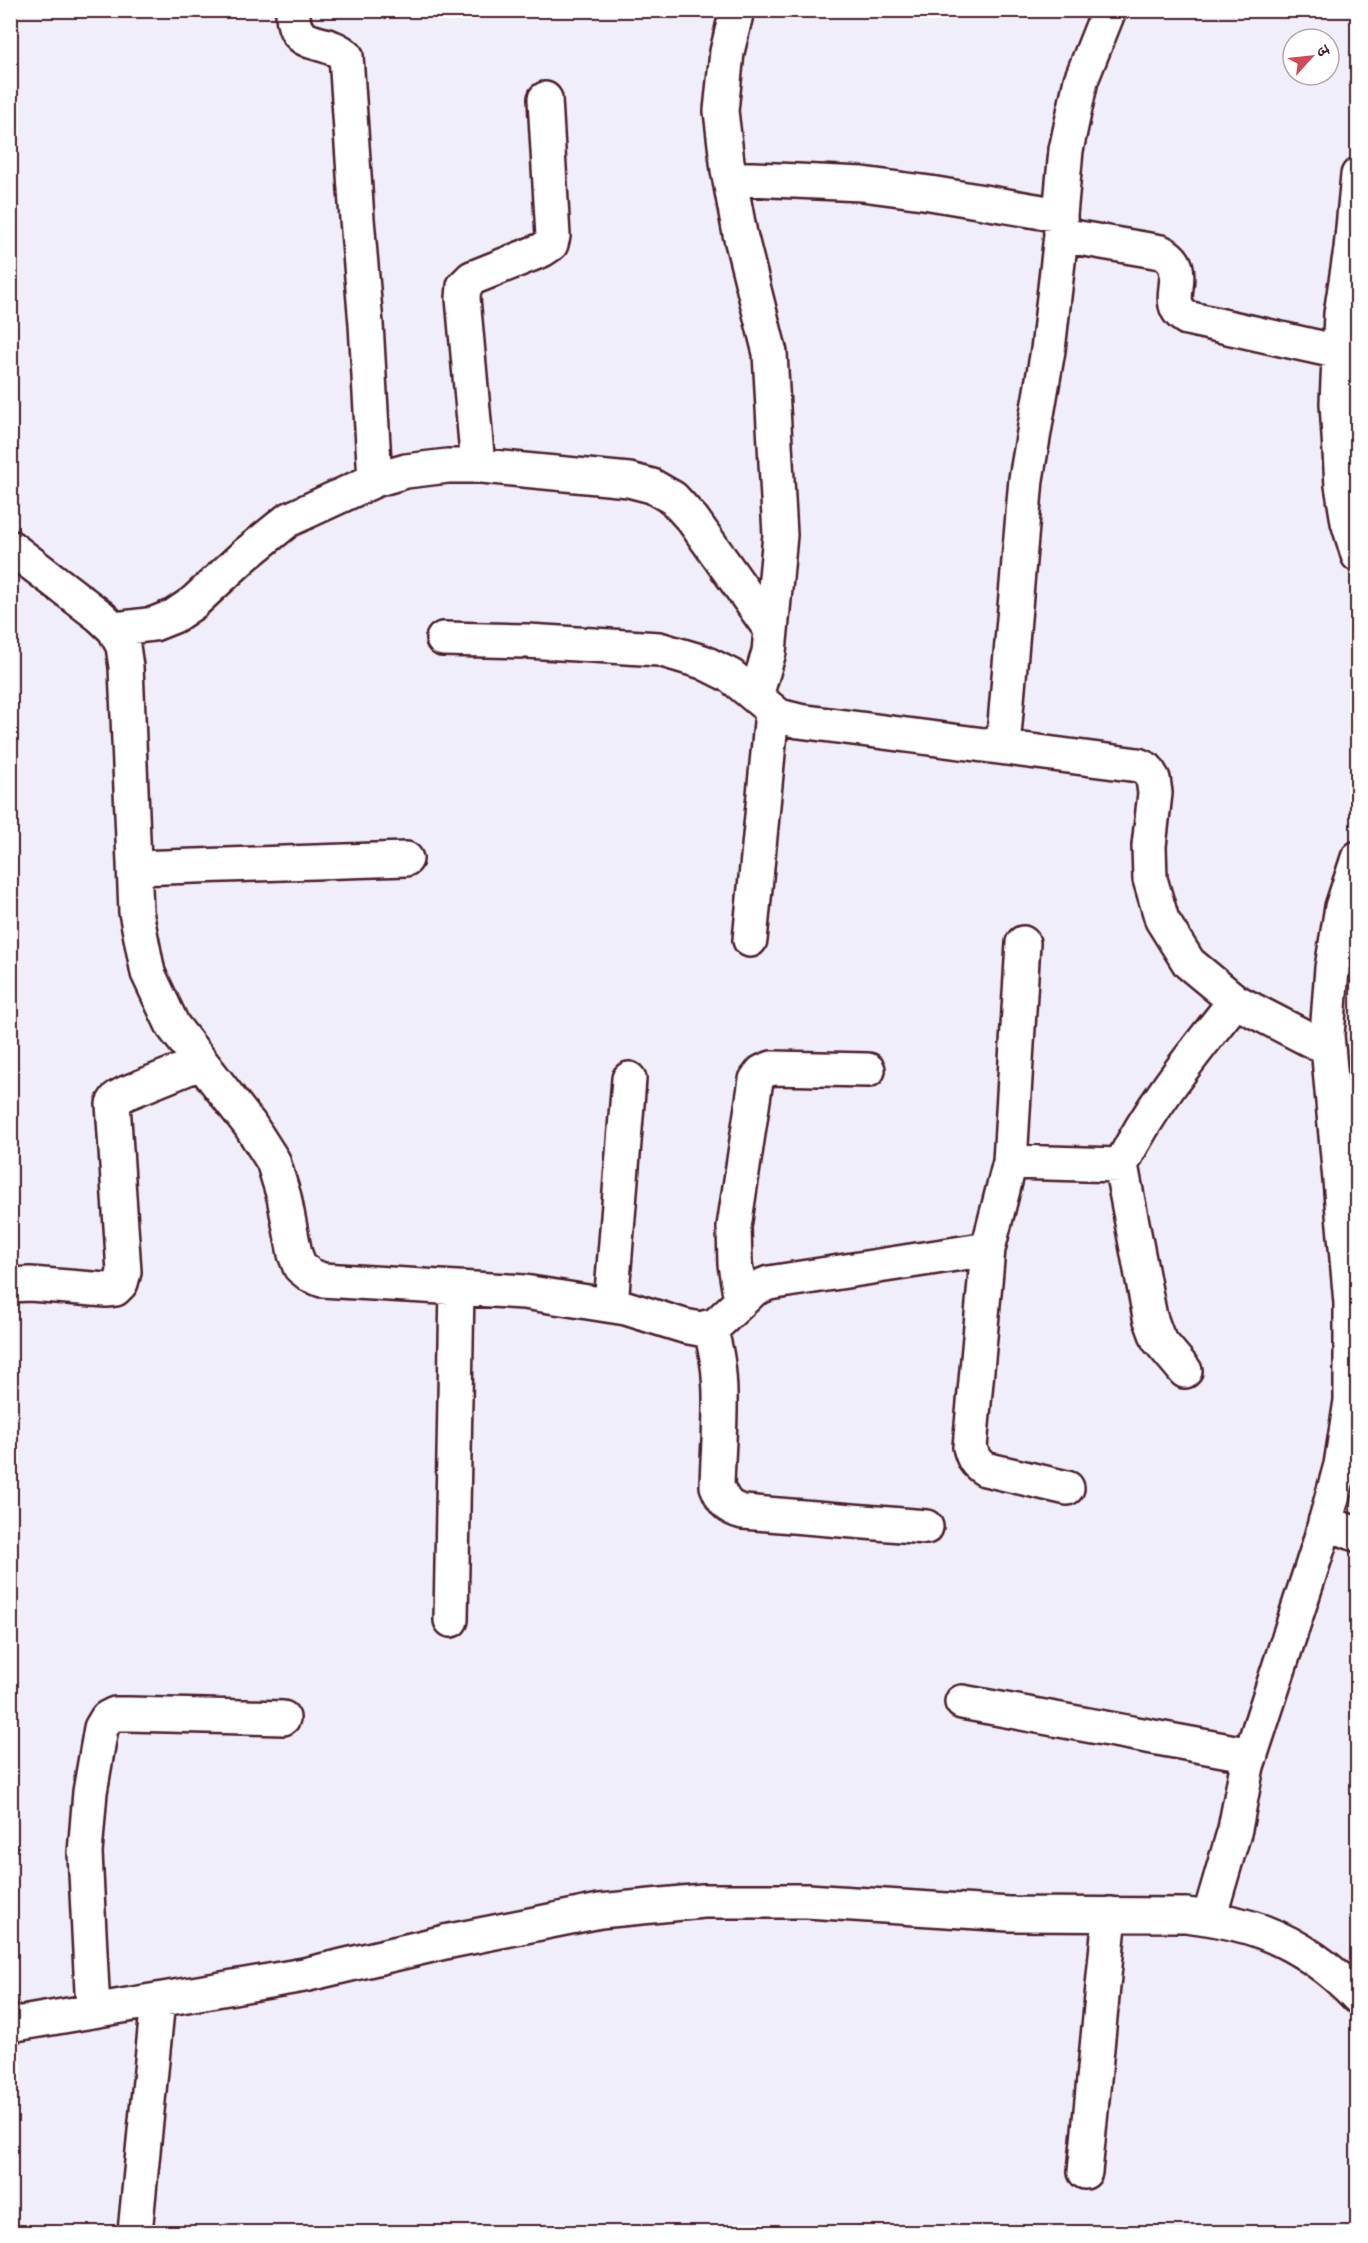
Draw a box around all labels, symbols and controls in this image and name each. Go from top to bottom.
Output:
north arrow [1281,27,1341,87]
text: उ [1309,41,1335,61]

